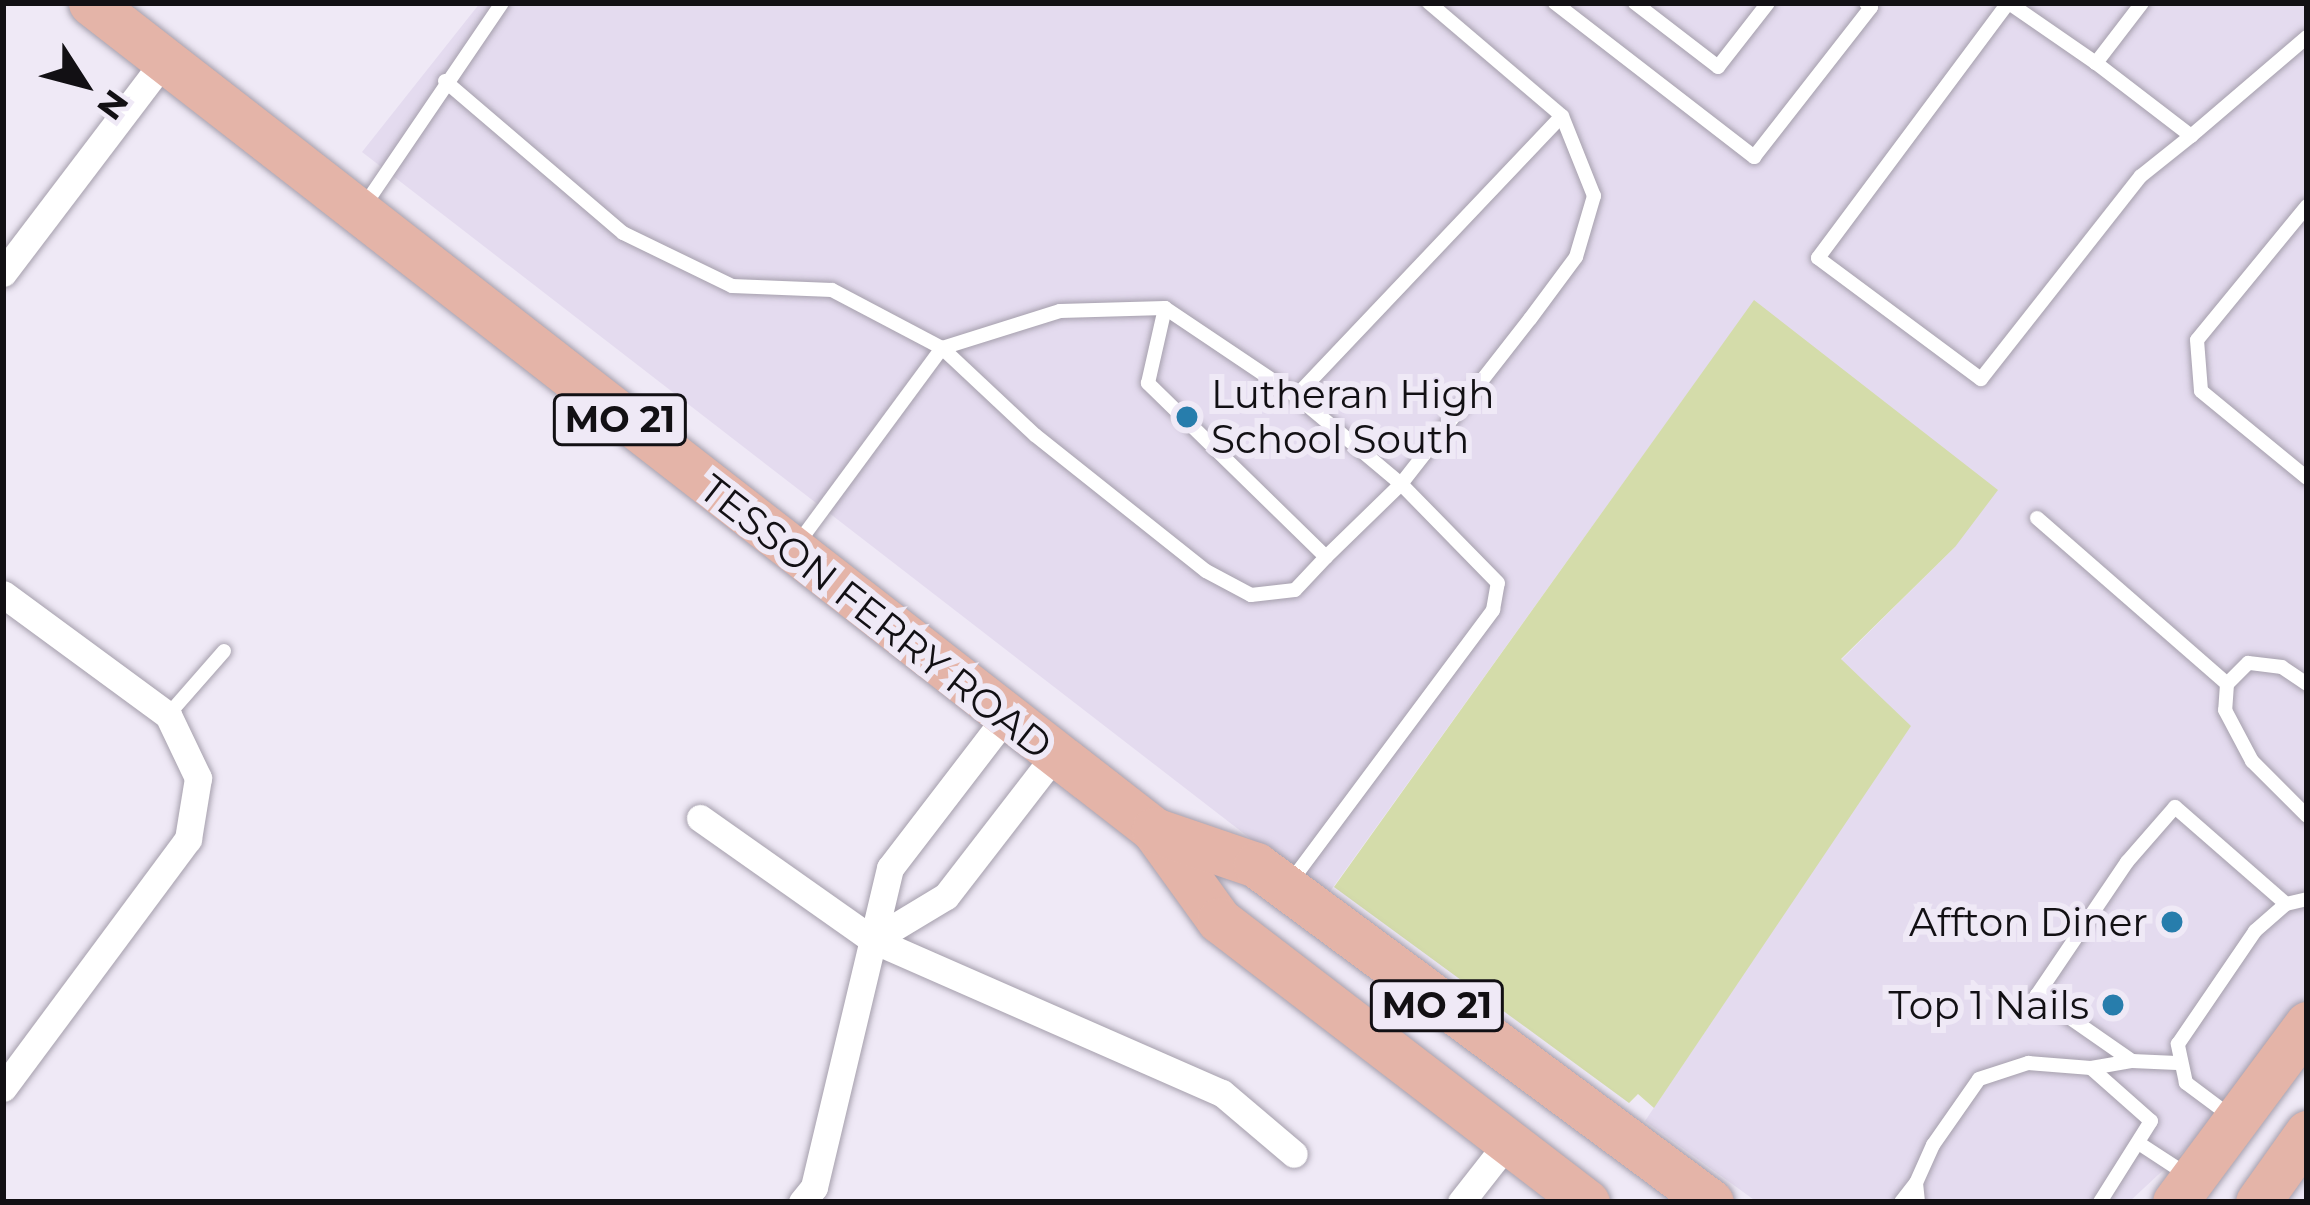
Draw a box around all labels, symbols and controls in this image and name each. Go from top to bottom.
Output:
north arrow [24,24,144,144]
text: N [89,83,137,128]
place label: Lutheran High School South [1211,372,1495,463]
road number: MO 21 [551,390,689,450]
marker: Lutheran High School South [1174,404,1200,430]
street label: TESSON FERRY ROAD [691,465,1061,769]
place label: Affton Diner [1909,899,2148,945]
marker: Affton Diner [2159,909,2185,935]
road number: MO 21 [1368,976,1506,1036]
place label: Top 1 Nails [1889,982,2089,1028]
marker: Top 1 Nails [2100,992,2126,1018]

